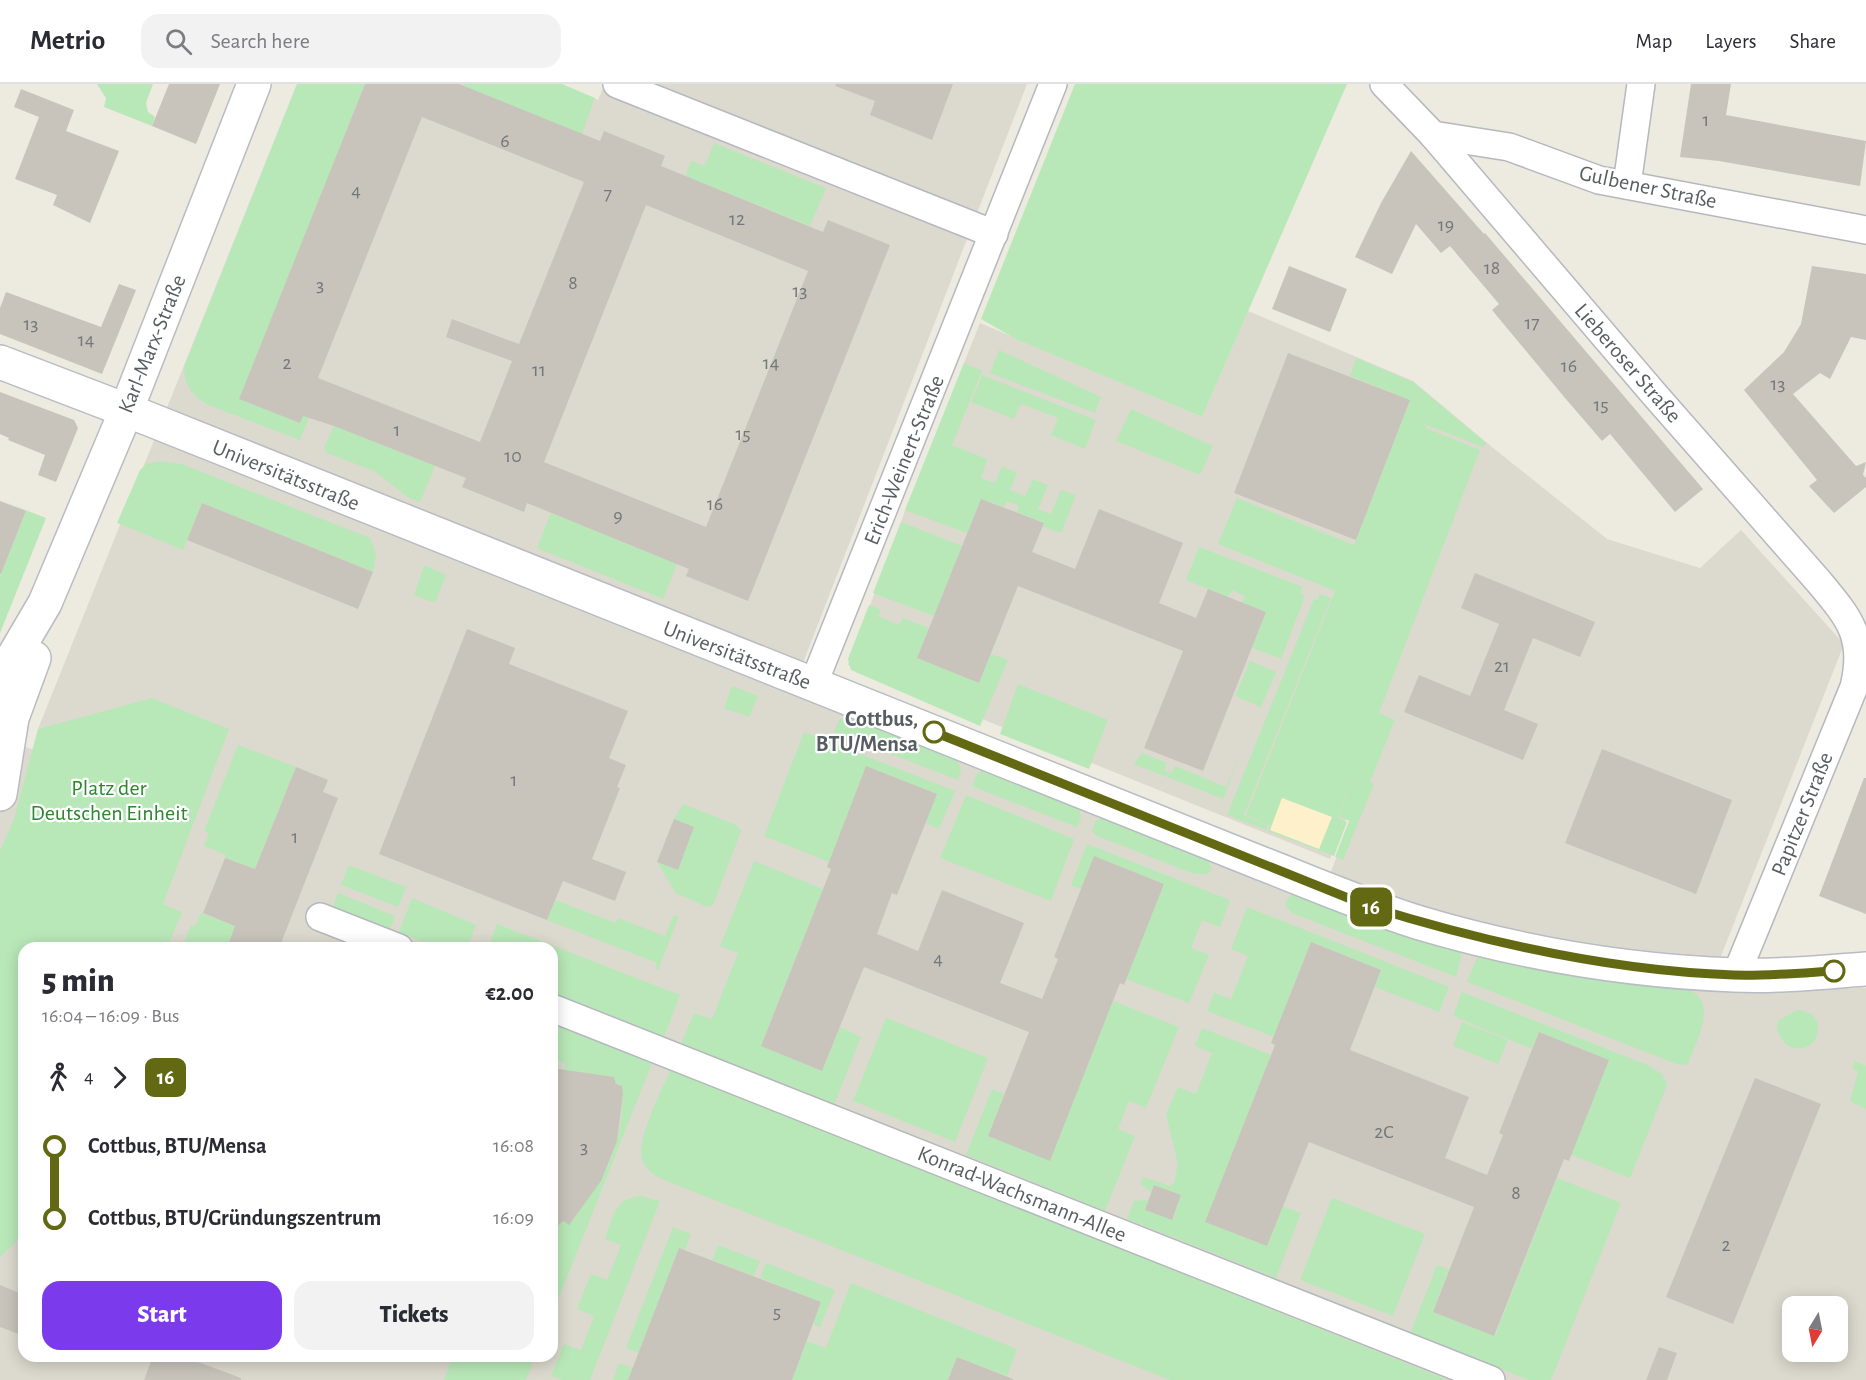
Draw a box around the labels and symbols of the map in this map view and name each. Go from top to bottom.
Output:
house number: 1 [1703,110,1709,130]
house number: 6 [500,131,510,151]
street label: Gulbener Straße [1577,162,1719,212]
house number: 4 [351,181,361,201]
house number: 7 [604,184,612,204]
house number: 12 [729,209,745,229]
house number: 19 [1438,215,1454,235]
house number: 18 [1484,258,1500,278]
street label: Karl-Marx-Straße [114,272,190,416]
house number: 8 [568,273,578,293]
house number: 3 [316,275,324,295]
house number: 13 [792,281,808,301]
street label: Lieberoser Straße [1571,299,1685,427]
house number: 17 [1524,313,1540,333]
house number: 13 [23,314,39,334]
house number: 14 [78,330,94,350]
house number: 2 [282,353,292,373]
house number: 14 [763,353,779,373]
house number: 16 [1561,356,1577,376]
house number: 11 [532,360,546,380]
street label: Erich-Weinert-Straße [860,372,948,548]
house number: 13 [1770,374,1786,394]
house number: 15 [1593,395,1609,415]
house number: 1 [394,420,400,440]
house number: 15 [735,424,751,444]
street label: Universitätsstraße [209,435,363,515]
house number: 10 [504,446,522,466]
house number: 16 [707,494,723,514]
house number: 9 [613,506,623,526]
street label: Universitätsstraße [660,617,814,693]
house number: 21 [1494,656,1510,676]
place label: Cottbus, BTU/Mensa [816,708,918,755]
marker: Cottbus, BTU/Mensa [923,721,945,743]
street label: Papitzer Straße [1767,749,1837,879]
house number: 1 [511,770,517,790]
park label: Platz der Deutschen Einheit [31,777,187,824]
house number: 1 [292,827,298,847]
line badge: 16 [1344,888,1398,926]
house number: 4 [933,949,943,969]
unlabelled marker [1823,960,1845,982]
house number: 2C [1374,1122,1394,1142]
house number: 3 [580,1137,588,1157]
street label: Konrad-Wachsmann-Allee [915,1142,1129,1246]
house number: 8 [1511,1183,1521,1203]
house number: 2 [1721,1235,1731,1255]
north arrow [1782,1296,1848,1362]
house number: 5 [773,1302,781,1322]

